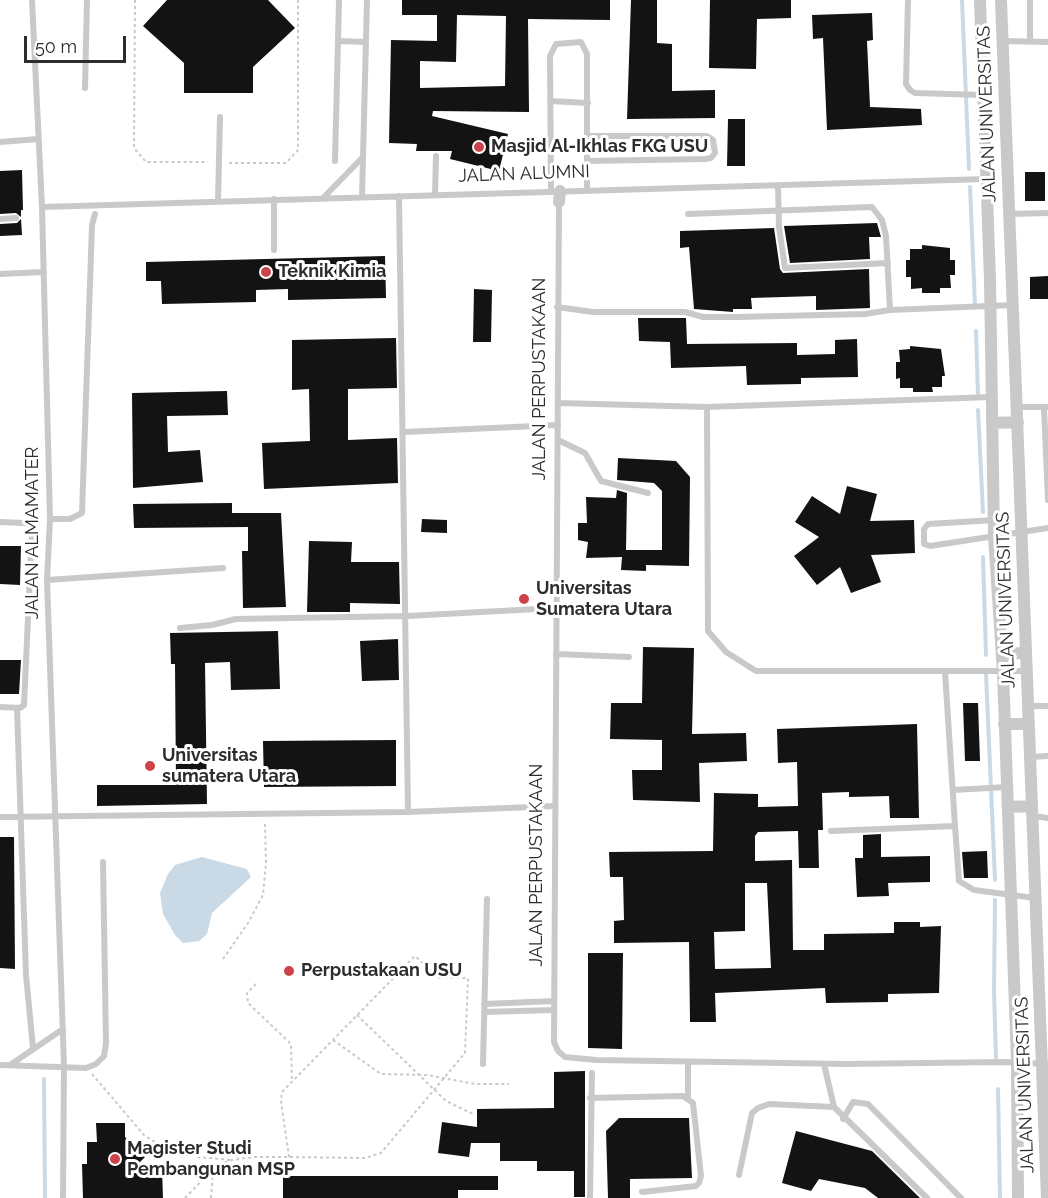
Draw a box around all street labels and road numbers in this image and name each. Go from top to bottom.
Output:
street label: JALAN UNIVERSITAS [973,25,1001,203]
street label: JALAN ALUMNI [458,161,590,187]
street label: JALAN PERPUSTAKAAN [529,277,551,481]
street label: JALAN ALMAMATER [22,447,44,619]
street label: JALAN UNIVERSITAS [992,511,1020,689]
street label: JALAN PERPUSTAKAAN [526,763,548,967]
street label: JALAN UNIVERSITAS [1011,996,1039,1174]

